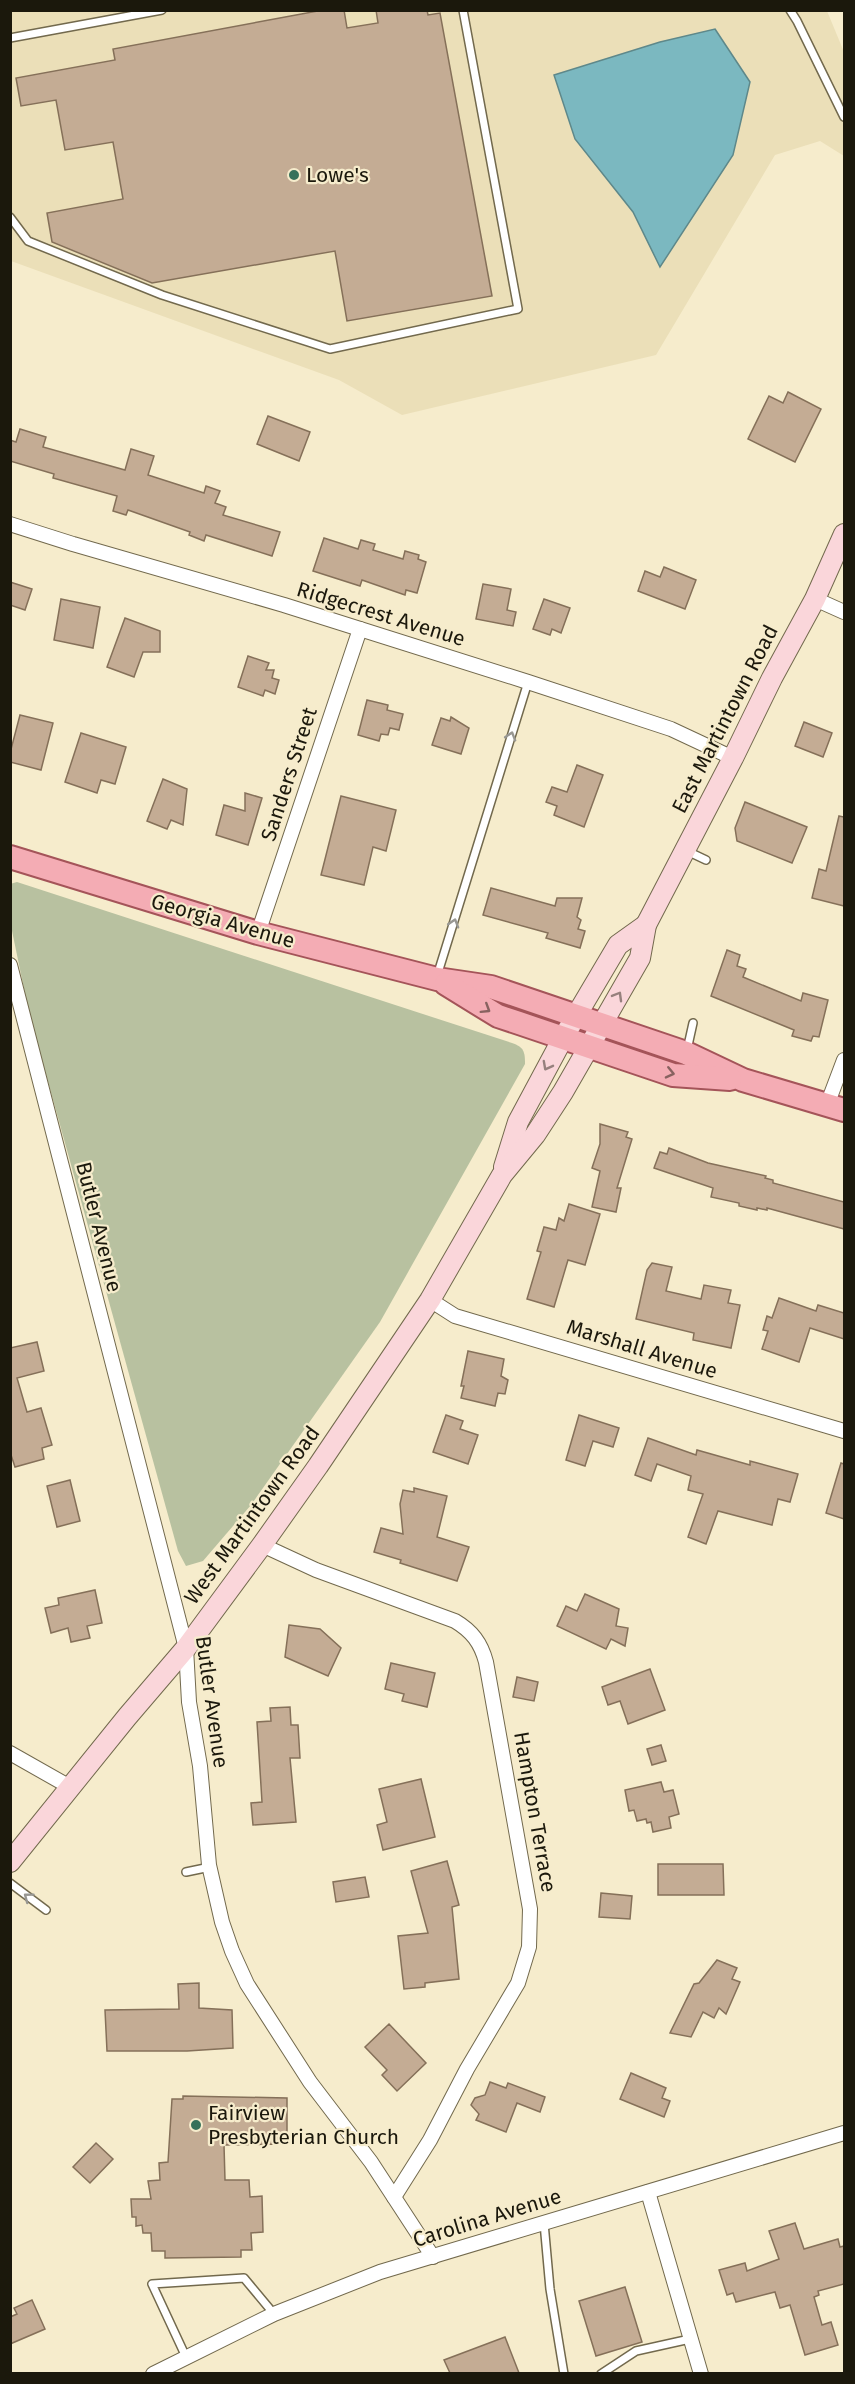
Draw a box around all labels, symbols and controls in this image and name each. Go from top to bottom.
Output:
place label: Lowe's [306,162,369,188]
marker: Lowe's [287,168,301,182]
street label: Ridgecrest Avenue [294,576,468,652]
street label: East Martintown Road [666,621,784,817]
street label: Sanders Street [255,703,323,844]
one-way arrow [504,731,516,742]
street label: Georgia Avenue [148,888,298,954]
one-way arrow [447,918,459,929]
one-way arrow [611,992,623,1002]
one-way arrow [480,1002,491,1013]
one-way arrow [543,1060,554,1071]
one-way arrow [665,1065,675,1078]
street label: Butler Avenue [70,1159,128,1295]
street label: Marshall Avenue [563,1314,721,1384]
street label: West Martintown Road [179,1421,325,1609]
street label: Butler Avenue [190,1634,234,1770]
street label: Hampton Terrace [508,1730,562,1894]
one-way arrow [24,1893,35,1904]
place label: Fairview Presbyterian Church [208,2100,399,2150]
marker: Fairview Presbyterian Church [189,2118,203,2132]
street label: Carolina Avenue [410,2183,564,2253]

